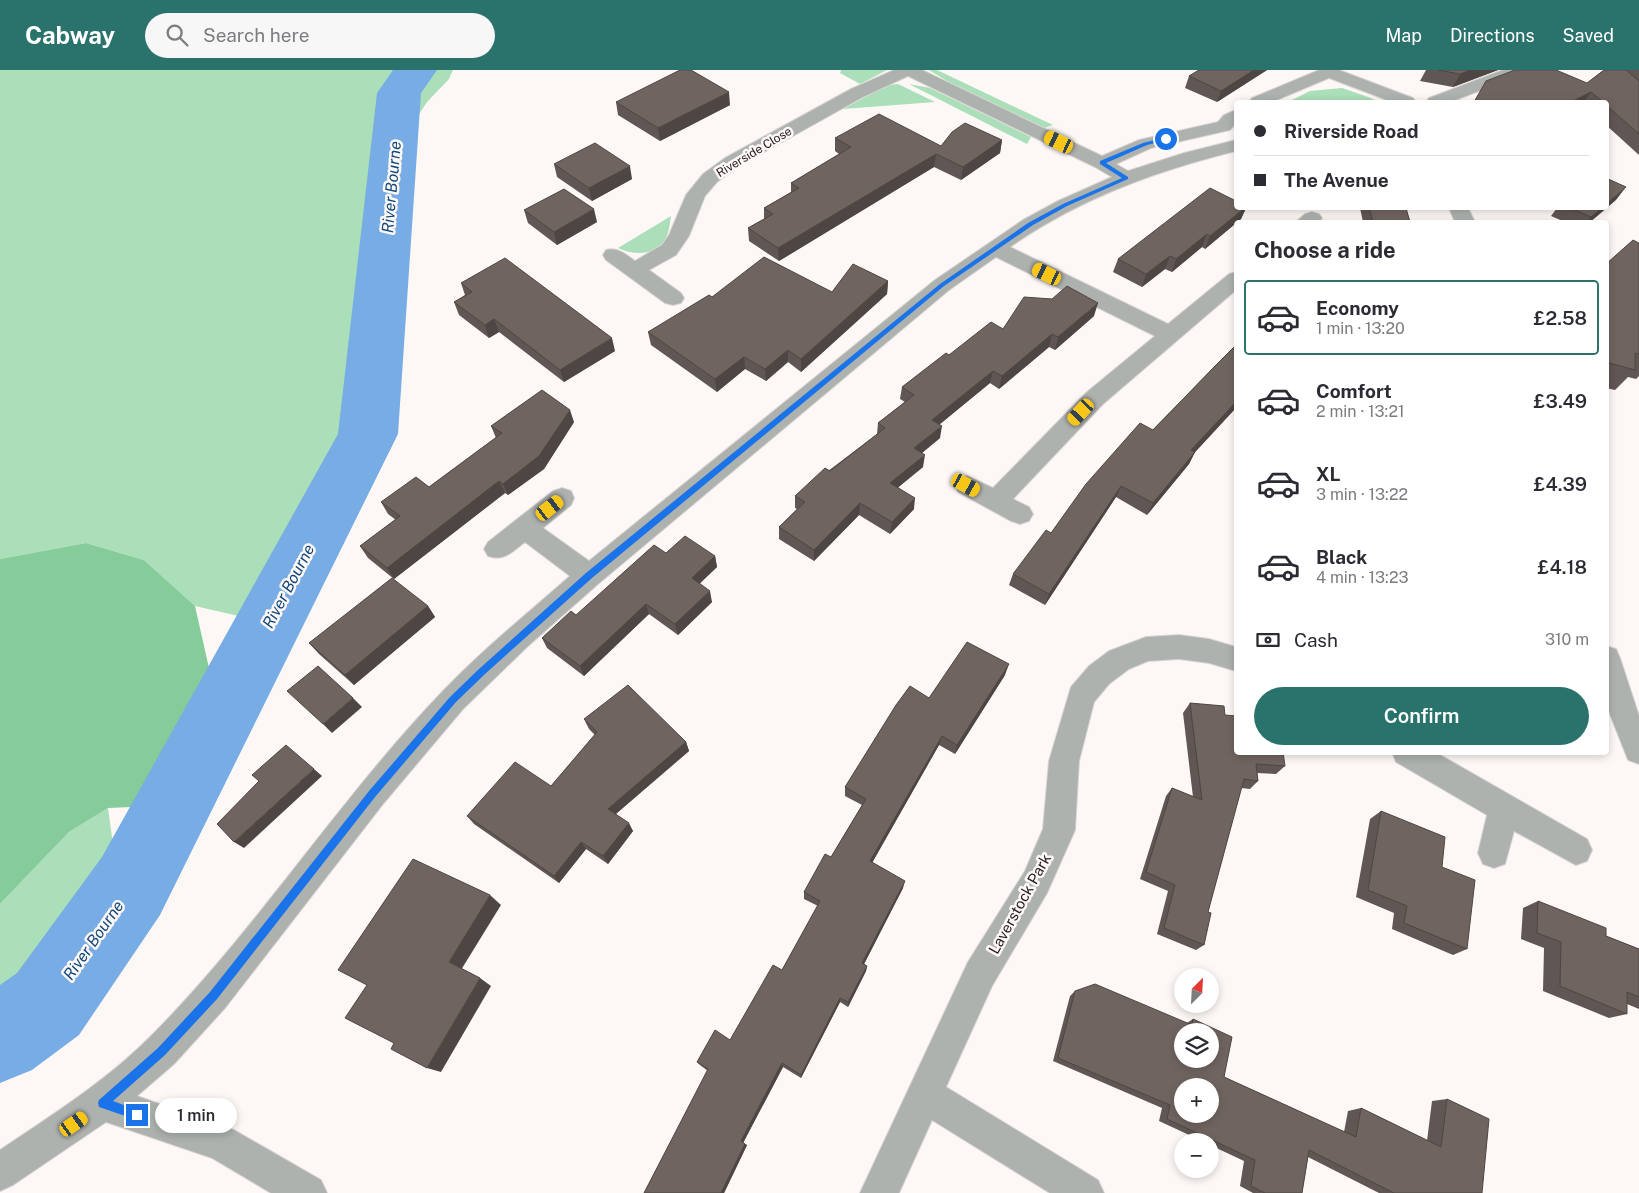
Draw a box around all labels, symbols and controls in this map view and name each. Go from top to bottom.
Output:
search box [145,13,495,58]
text: Cabway [25,21,115,49]
icon: search [163,21,191,49]
text: Search here [203,24,310,46]
text: Map [1385,25,1422,46]
text: Directions [1450,25,1535,46]
text: Saved [1563,25,1614,46]
text: Riverside Road [1284,120,1419,142]
street label: Riverside Close [714,124,794,180]
route start [1155,128,1177,150]
car [1042,129,1075,155]
water label: River Bourne [378,140,405,234]
text: The Avenue [1284,169,1389,191]
text: Choose a ride [1254,237,1396,263]
car [1030,261,1063,287]
icon: car [1256,295,1301,340]
text: Economy [1316,297,1399,319]
text: £2.58 [1533,307,1587,329]
text: 1 min · 13:20 [1316,319,1405,338]
icon: car [1256,378,1301,423]
text: Comfort [1316,380,1392,402]
text: £3.49 [1534,390,1587,412]
car [1065,396,1096,428]
text: 2 min · 13:21 [1316,402,1404,421]
icon: car [1256,461,1301,506]
text: XL [1316,463,1341,485]
car [949,471,982,499]
text: £4.39 [1534,473,1587,495]
text: 3 min · 13:22 [1316,485,1408,504]
car [533,493,566,523]
water label: River Bourne [258,541,319,631]
icon: car [1256,544,1301,589]
text: Black [1316,546,1367,568]
text: £4.18 [1538,556,1587,578]
text: 4 min · 13:23 [1316,568,1409,587]
icon: cash [1254,626,1282,654]
text: Cash [1294,629,1338,651]
text: 310 m [1545,630,1589,649]
button: Confirm [1254,687,1589,745]
street label: Laverstock Park [985,851,1054,957]
water label: River Bourne [59,897,128,984]
north arrow [1174,968,1219,1012]
map controls [1174,968,1219,1178]
button: layers [1174,1023,1219,1068]
button: + [1174,1078,1219,1123]
callout: 1 min [154,1098,237,1132]
route end [126,1104,148,1126]
text: 1 min [177,1106,215,1125]
car [57,1109,90,1139]
button: − [1174,1133,1219,1178]

